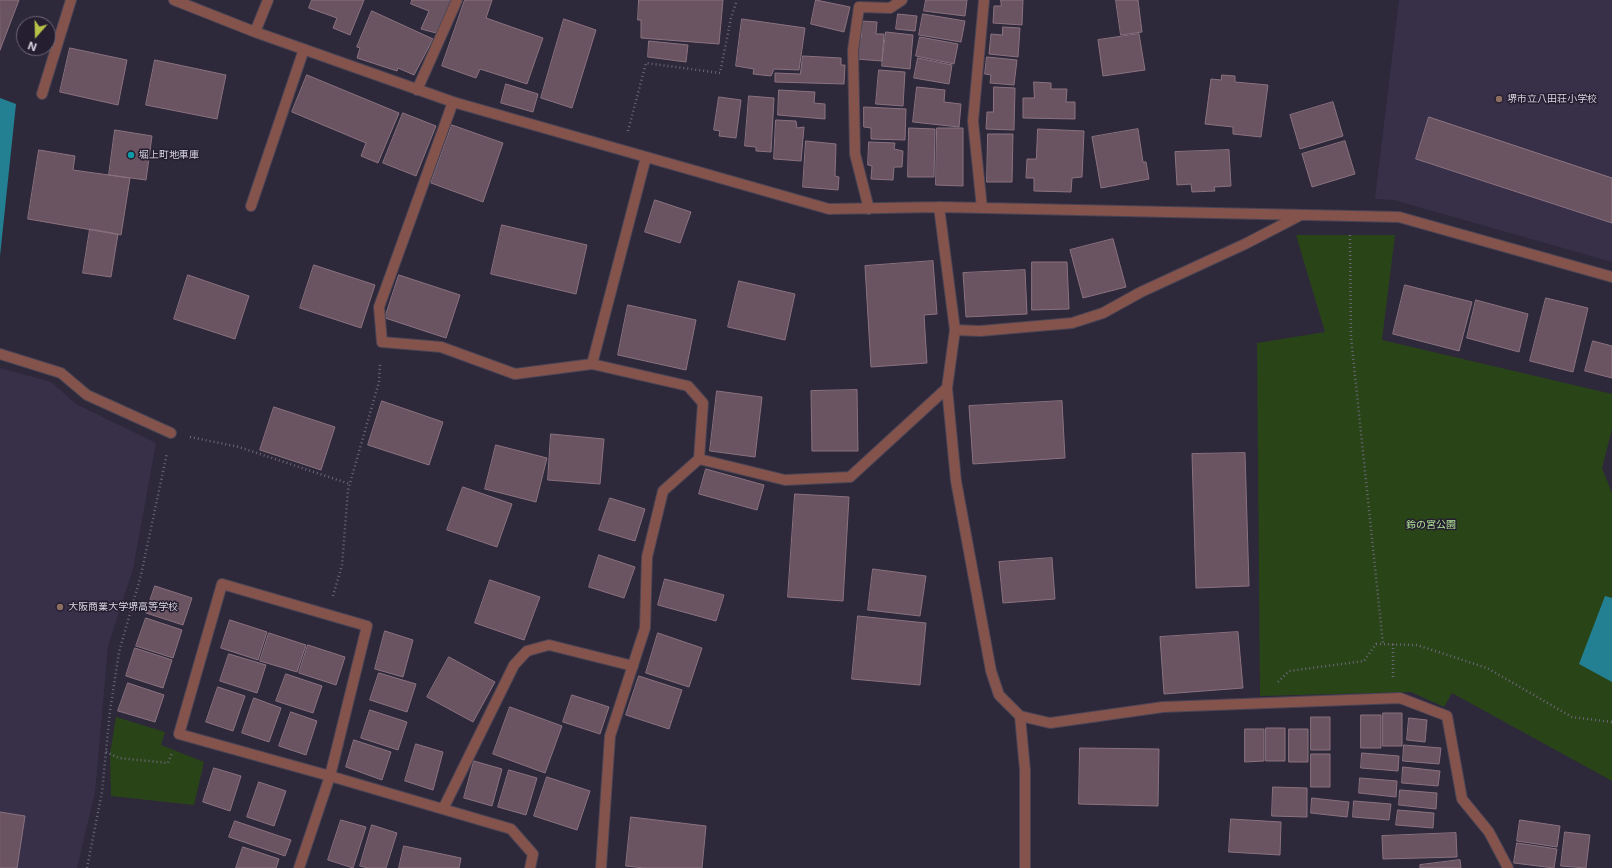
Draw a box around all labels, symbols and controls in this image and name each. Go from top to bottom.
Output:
north arrow [16,16,56,56]
text: N [26,38,39,54]
place label: 堺市立八田荘小学校 [1507,93,1597,105]
marker: 堺市立八田荘小学校 [1494,94,1504,104]
place label: 堀上町地車庫 [139,149,199,161]
marker: 堀上町地車庫 [126,150,136,160]
park label: 鈴の宮公園 [1406,519,1456,531]
place label: 大阪商業大学堺高等学校 [68,601,178,613]
marker: 大阪商業大学堺高等学校 [55,602,65,612]

